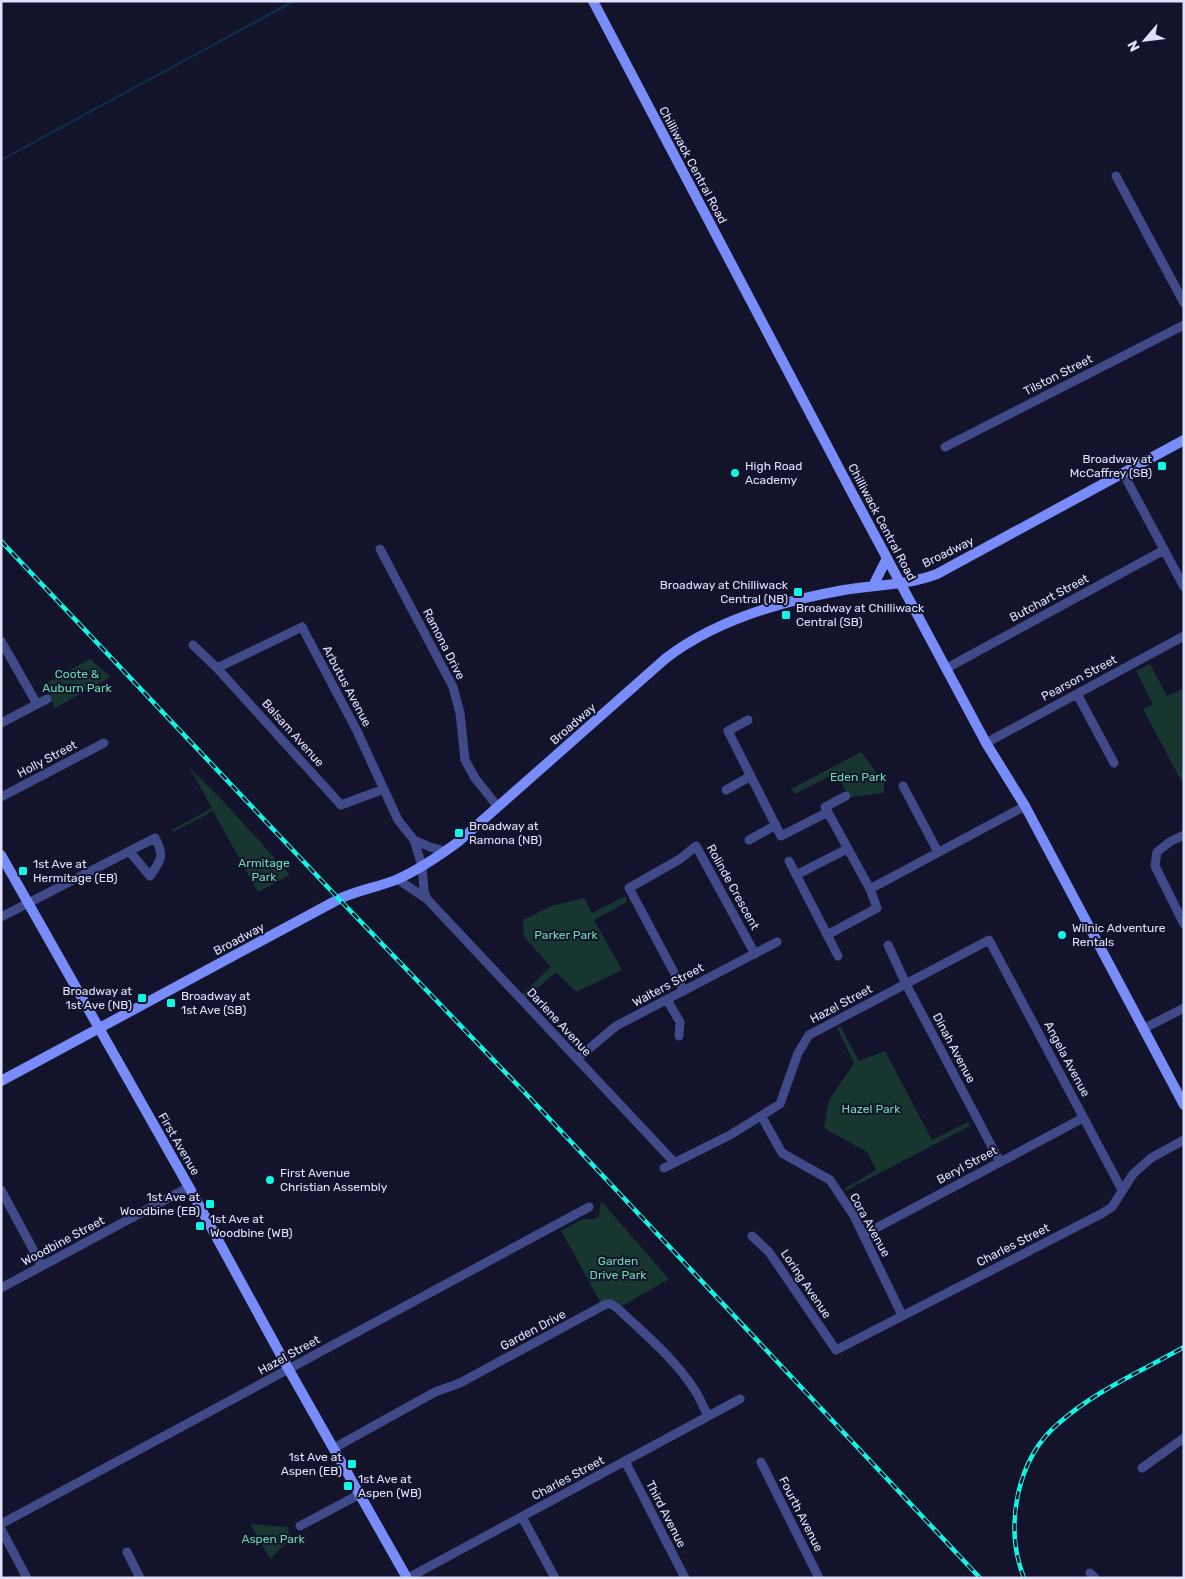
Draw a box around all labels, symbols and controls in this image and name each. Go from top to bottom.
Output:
north arrow [1120,15,1170,65]
text: N [1124,37,1144,54]
street label: Chilliwack Central Road [656,104,730,226]
street label: Tilston Street [1021,352,1095,398]
place label: Broadway at McCaffrey (SB) [1070,452,1152,480]
place label: High Road Academy [745,459,802,487]
marker: Broadway at McCaffrey (SB) [1156,460,1168,472]
street label: Chilliwack Central Road [845,461,919,583]
marker: High Road Academy [729,467,741,479]
street label: Broadway [920,533,976,570]
street label: Butchart Street [1007,571,1091,625]
place label: Broadway at Chilliwack Central (NB) [660,578,789,606]
marker: Broadway at Chilliwack Central (NB) [792,586,804,598]
place label: Broadway at Chilliwack Central (SB) [796,601,925,629]
street label: Ramona Drive [420,606,468,682]
marker: Broadway at Chilliwack Central (SB) [780,609,792,621]
street label: Arbutus Avenue [320,643,374,729]
street label: Pearson Street [1039,652,1119,704]
park label: Coote & Auburn Park [42,667,112,695]
street label: Balsam Avenue [259,697,327,770]
street label: Broadway [547,700,599,748]
street label: Holly Street [15,737,79,780]
park label: Eden Park [830,770,887,784]
place label: Broadway at Ramona (NB) [469,819,542,847]
marker: Broadway at Ramona (NB) [453,827,465,839]
street label: Rolinde Crescent [704,842,762,932]
park label: Armitage Park [238,856,290,884]
place label: 1st Ave at Hermitage (EB) [33,857,118,885]
marker: 1st Ave at Hermitage (EB) [17,865,29,877]
street label: Broadway [211,920,267,958]
place label: Wilnic Adventure Rentals [1072,921,1166,949]
park label: Parker Park [534,928,599,942]
marker: Wilnic Adventure Rentals [1056,929,1068,941]
street label: Walters Street [630,960,706,1010]
street label: Hazel Street [807,982,875,1026]
place label: Broadway at 1st Ave (NB) [62,984,132,1012]
street label: Darlene Avenue [524,985,594,1059]
place label: Broadway at 1st Ave (SB) [181,989,251,1017]
marker: Broadway at 1st Ave (NB) [136,992,148,1004]
marker: Broadway at 1st Ave (SB) [165,997,177,1009]
street label: Dinah Avenue [930,1011,978,1086]
street label: Angela Avenue [1041,1019,1093,1099]
park label: Hazel Park [842,1102,901,1116]
street label: First Avenue [155,1110,203,1178]
street label: Beryl Street [934,1143,1000,1187]
place label: First Avenue Christian Assembly [280,1166,388,1194]
marker: First Avenue Christian Assembly [264,1174,276,1186]
place label: 1st Ave at Woodbine (EB) [120,1190,200,1218]
street label: Cora Avenue [847,1191,893,1260]
marker: 1st Ave at Woodbine (EB) [204,1198,216,1210]
place label: 1st Ave at Woodbine (WB) [210,1212,293,1240]
street label: Woodbine Street [19,1213,107,1269]
marker: 1st Ave at Woodbine (WB) [194,1220,206,1232]
street label: Charles Street [974,1220,1052,1269]
street label: Loring Avenue [778,1247,834,1321]
park label: Garden Drive Park [590,1254,647,1282]
street label: Garden Drive [498,1307,568,1353]
street label: Hazel Street [256,1332,323,1378]
place label: 1st Ave at Aspen (EB) [281,1450,342,1478]
street label: Charles Street [529,1453,607,1503]
marker: 1st Ave at Aspen (EB) [346,1458,358,1470]
place label: 1st Ave at Aspen (WB) [358,1472,422,1500]
street label: Fourth Avenue [776,1474,826,1554]
street label: Third Avenue [643,1478,689,1550]
marker: 1st Ave at Aspen (WB) [342,1480,354,1492]
park label: Aspen Park [241,1532,305,1546]

